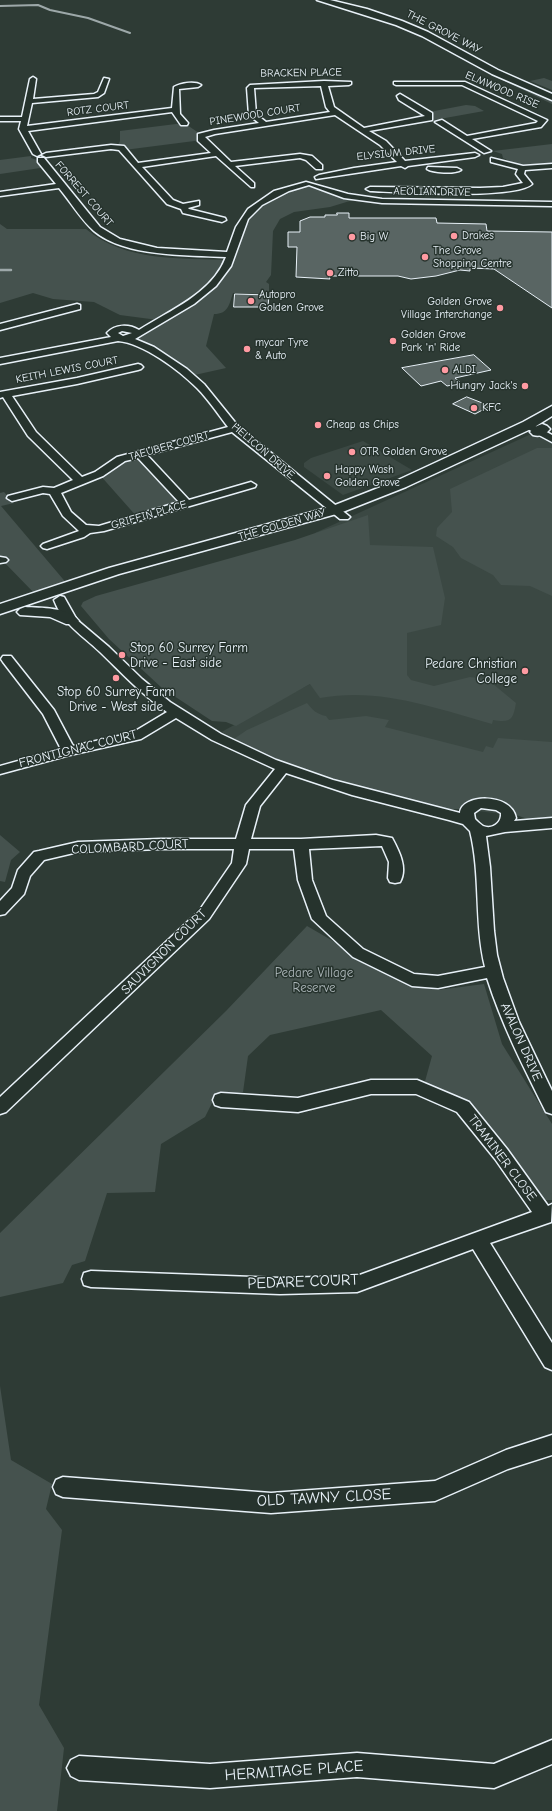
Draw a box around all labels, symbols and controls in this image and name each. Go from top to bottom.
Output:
street label: THE GROVE WAY [404,7,484,57]
street label: BRACKEN PLACE [260,66,342,80]
street label: ELMWOOD RISE [463,69,541,111]
street label: ROTZ COURT [66,99,130,119]
street label: PINEWOOD COURT [209,101,301,129]
street label: ELYSIUM DRIVE [356,142,436,164]
street label: FORREST COURT [52,159,116,229]
street label: AEOLIAN DRIVE [393,185,471,199]
place label: Drakes [462,229,494,243]
place label: Big W [360,230,388,244]
marker: Drakes [449,231,459,241]
marker: Big W [347,232,357,242]
place label: The Grove Shopping Centre [433,244,512,270]
marker: The Grove Shopping Centre [420,252,430,262]
place label: Zitto [338,266,359,280]
marker: Zitto [325,268,335,278]
place label: Autopro Golden Grove [259,288,324,314]
place label: Golden Grove Village Interchange [401,295,492,321]
marker: Autopro Golden Grove [246,296,256,306]
marker: Golden Grove Village Interchange [495,303,505,313]
place label: Golden Grove Park 'n' Ride [401,328,466,354]
place label: mycar Tyre & Auto [255,336,308,362]
marker: Golden Grove Park 'n' Ride [388,336,398,346]
marker: mycar Tyre & Auto [242,344,252,354]
street label: KEITH LEWIS COURT [15,354,119,386]
place label: ALDI [453,363,476,377]
marker: ALDI [440,365,450,375]
place label: Hungry Jack's [450,379,517,393]
marker: Hungry Jack's [520,381,530,391]
place label: KFC [482,401,501,415]
marker: KFC [469,403,479,413]
place label: Cheap as Chips [326,418,399,432]
street label: HELICON DRIVE [229,420,297,482]
marker: Cheap as Chips [313,420,323,430]
street label: TAEUBER COURT [127,428,211,464]
place label: OTR Golden Grove [360,445,447,459]
marker: OTR Golden Grove [347,447,357,457]
place label: Happy Wash Golden Grove [335,463,400,489]
marker: Happy Wash Golden Grove [322,471,332,481]
street label: GRIFFIN PLACE [110,498,188,532]
street label: THE GOLDEN WAY [237,506,327,544]
place label: Stop 60 Surrey Farm Drive - East side [130,640,248,671]
marker: Stop 60 Surrey Farm Drive - East side [117,650,127,660]
place label: Pedare Christian College [425,656,517,687]
marker: Pedare Christian College [520,666,530,676]
marker: Stop 60 Surrey Farm Drive - West side [111,673,121,683]
place label: Stop 60 Surrey Farm Drive - West side [57,684,175,715]
street label: FRONTIGNAC COURT [17,727,139,771]
street label: COLOMBARD COURT [71,836,189,858]
street label: SAUVIGNON COURT [118,906,210,998]
park label: Pedare Village Reserve [275,965,353,996]
street label: AVALON DRIVE [497,1001,545,1083]
street label: TRAMINER CLOSE [464,1112,540,1204]
street label: PEDARE COURT [247,1270,359,1294]
street label: OLD TAWNY CLOSE [256,1485,392,1511]
street label: HERMITAGE PLACE [224,1757,364,1785]

